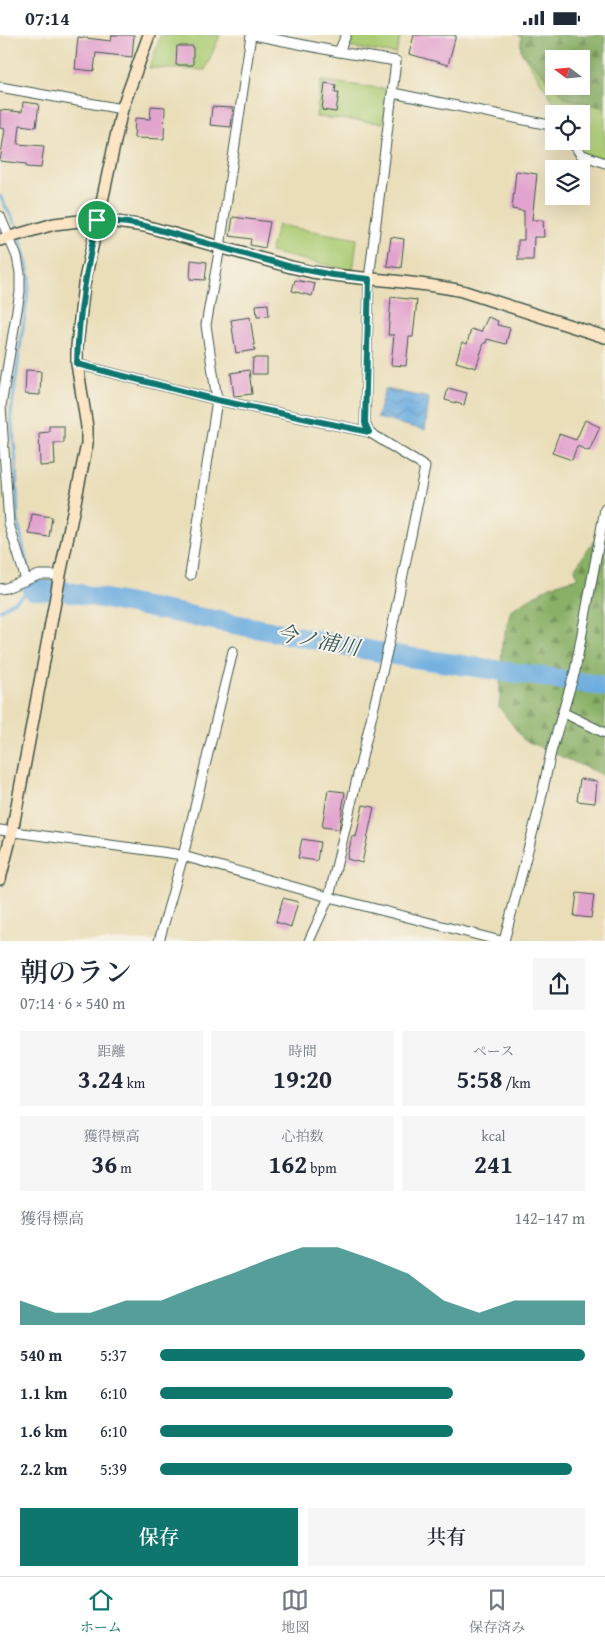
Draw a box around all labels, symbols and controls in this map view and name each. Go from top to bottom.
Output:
text: 07:14 [25,4,70,32]
north arrow [545,50,590,95]
map controls [545,50,590,205]
button: locate [545,105,590,150]
button: layers [545,160,590,205]
pin [76,199,118,241]
icon: arrive [83,206,111,234]
water label: 今ノ浦川 [274,617,364,664]
text: 朝のラン [20,951,132,992]
button: share [533,958,585,1010]
text: 07:14 · 6 × 540 m [20,991,125,1015]
text: 距離 [98,1041,126,1061]
text: 時間 [289,1041,317,1061]
text: ペース [473,1041,514,1061]
text: 3.24 [78,1061,124,1097]
text: 19:20 [273,1061,332,1097]
text: 5:58 [456,1061,502,1097]
text: km [124,1073,145,1093]
text: /km [502,1073,531,1093]
text: 獲得標高 [84,1126,140,1146]
text: 心拍数 [282,1126,324,1146]
text: kcal [482,1126,505,1146]
text: 36 [91,1146,117,1182]
text: 162 [268,1146,307,1182]
text: 241 [474,1146,513,1182]
text: m [117,1158,132,1178]
text: bpm [307,1158,337,1178]
text: 獲得標高 [20,1206,84,1230]
text: 142–147 m [515,1206,585,1230]
text: 540 m [20,1343,62,1367]
text: 5:37 [100,1343,127,1367]
text: 1.1 km [20,1381,67,1405]
text: 6:10 [100,1381,127,1405]
text: 1.6 km [20,1419,67,1443]
text: 6:10 [100,1419,127,1443]
text: 2.2 km [20,1457,67,1481]
text: 5:39 [100,1457,127,1481]
button: 保存 [20,1508,298,1566]
button: 共有 [308,1508,585,1566]
tab: ホーム [80,1586,122,1637]
tab: 地図 [281,1586,309,1637]
tab: 保存済み [469,1586,525,1637]

